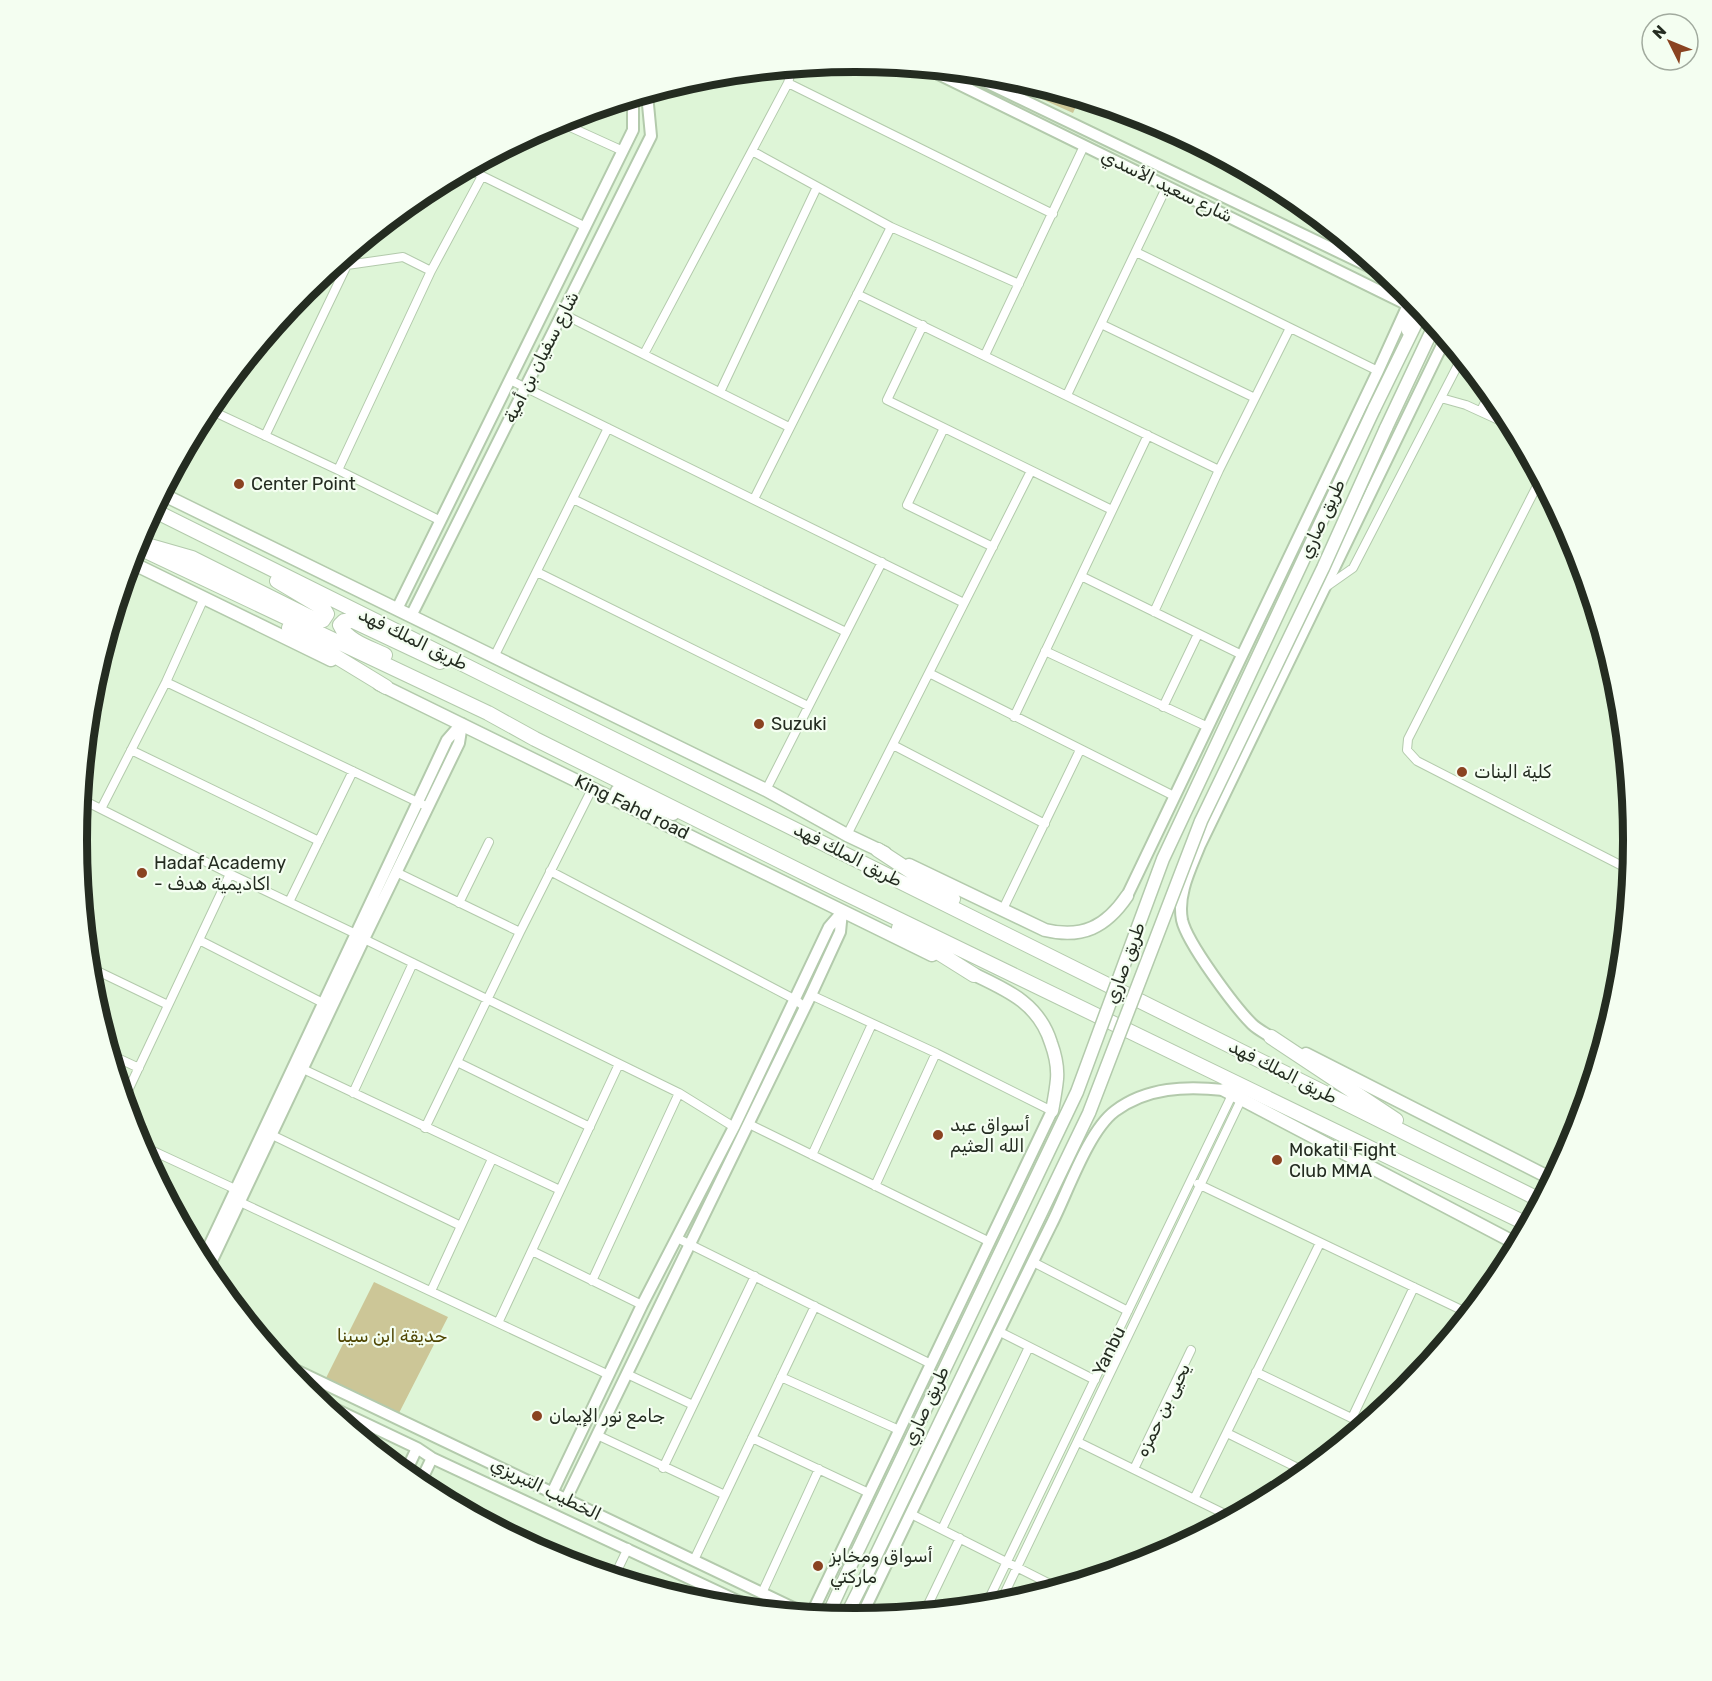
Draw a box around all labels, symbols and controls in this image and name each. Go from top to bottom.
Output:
north arrow [1640,12,1700,72]
text: N [1649,21,1670,43]
street label: شارع سعيد الأسدي [1097,145,1236,228]
street label: شارع سفيان بن أمية [498,287,585,427]
place label: Center Point [251,473,356,495]
street label: طريق صاري [1294,476,1351,563]
marker: Center Point [232,477,246,491]
street label: طريق الملك فهد [355,603,471,675]
place label: Suzuki [771,713,827,735]
marker: Suzuki [752,717,766,731]
place label: كلية البنات [1474,761,1551,783]
marker: كلية البنات [1455,765,1469,779]
street label: King Fahd road [571,770,693,844]
street label: طريق الملك فهد [790,818,906,892]
place label: Hadaf Academy - اكاديمية هدف [154,852,286,895]
marker: Hadaf Academy - اكاديمية هدف [135,866,149,880]
street label: طريق صاري [1100,919,1151,1007]
street label: طريق الملك فهد [1225,1035,1341,1109]
place label: أسواق عبد الله العثيم [950,1114,1030,1158]
marker: أسواق عبد الله العثيم [931,1128,945,1142]
place label: Mokatil Fight Club MMA [1289,1139,1396,1182]
marker: Mokatil Fight Club MMA [1270,1153,1284,1167]
street label: Yanbu [1088,1323,1130,1379]
park label: حديقة ابن سينا [337,1325,447,1347]
street label: يحيى بن حمزه [1131,1359,1195,1460]
street label: طريق صاري [898,1363,955,1450]
place label: جامع نور الإيمان [549,1405,665,1429]
marker: جامع نور الإيمان [530,1409,544,1423]
street label: الخطيب التبريزي [487,1453,605,1526]
place label: أسواق ومخابز ماركتي [829,1545,933,1590]
marker: أسواق ومخابز ماركتي [811,1559,825,1573]

